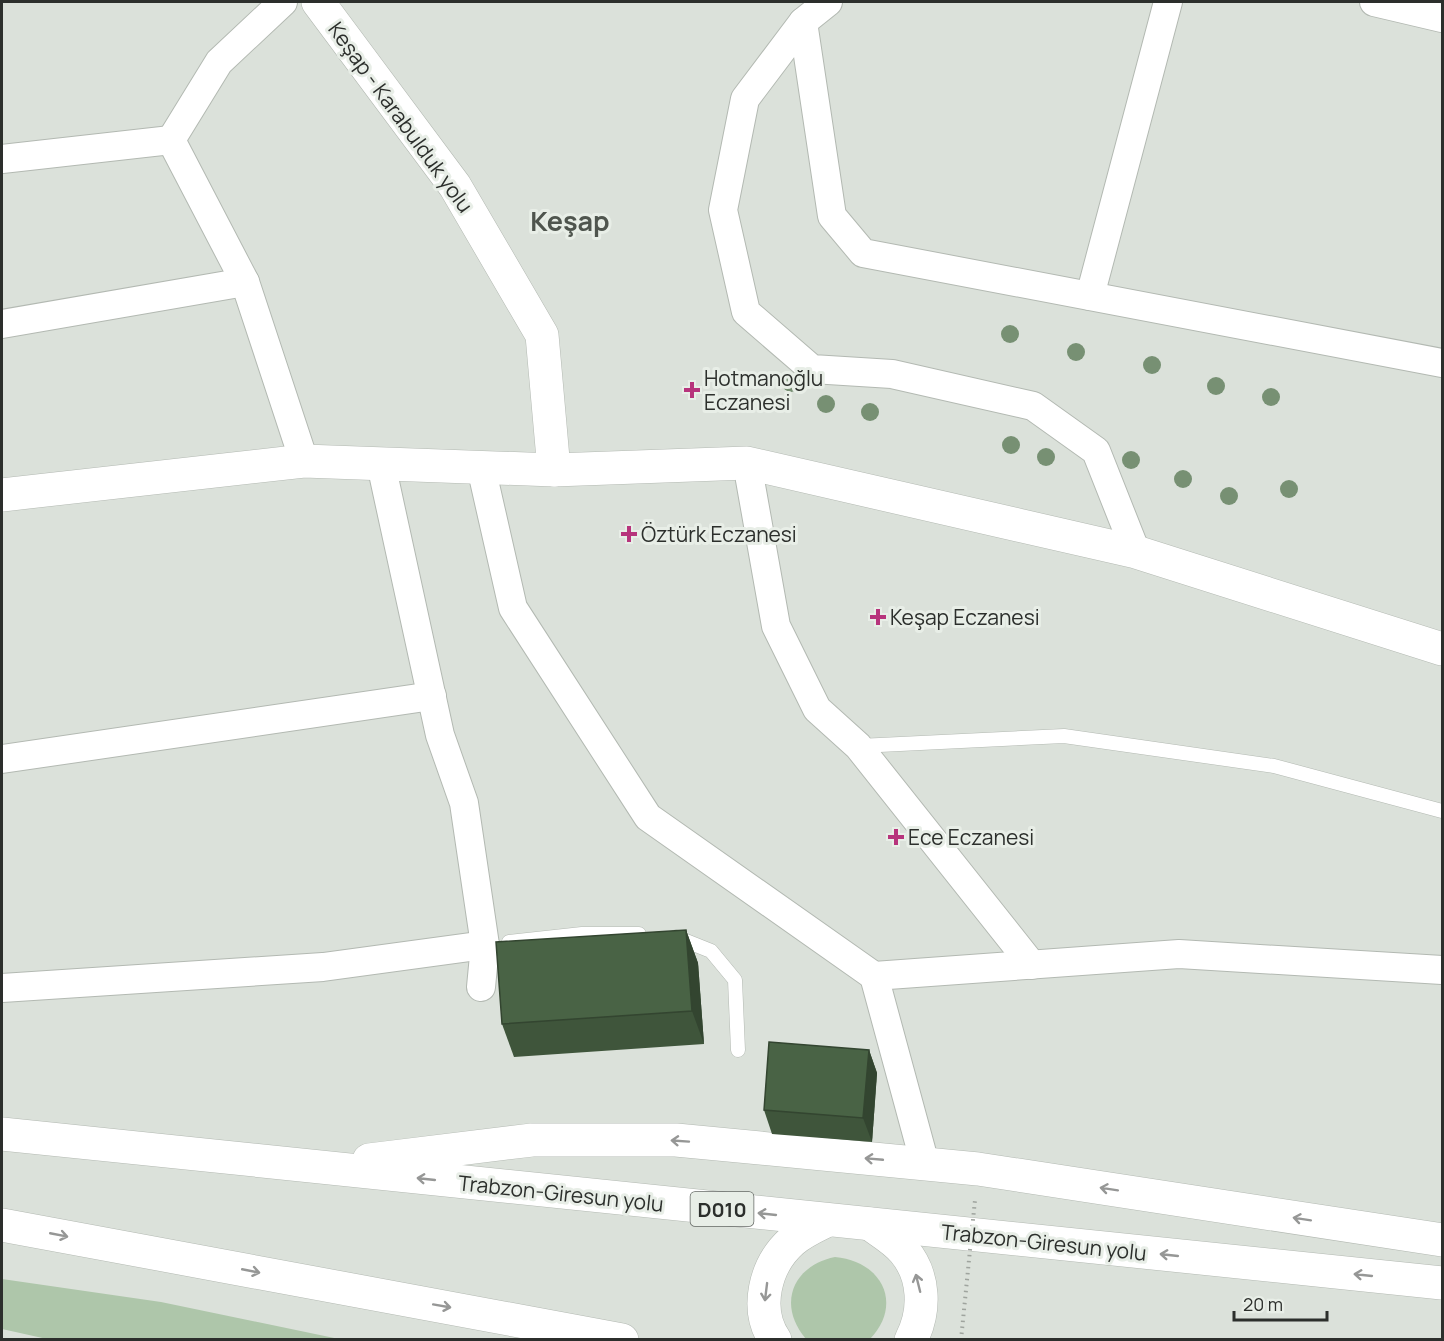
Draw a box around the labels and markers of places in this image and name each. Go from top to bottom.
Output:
place label: Hotmanoğlu Eczanesi [704,364,823,416]
marker: Hotmanoğlu Eczanesi [685,383,699,397]
place label: Öztürk Eczanesi [641,520,797,548]
marker: Öztürk Eczanesi [622,527,636,541]
place label: Keşap Eczanesi [890,603,1040,631]
marker: Keşap Eczanesi [871,610,885,624]
place label: Ece Eczanesi [908,823,1034,851]
marker: Ece Eczanesi [889,830,903,844]

